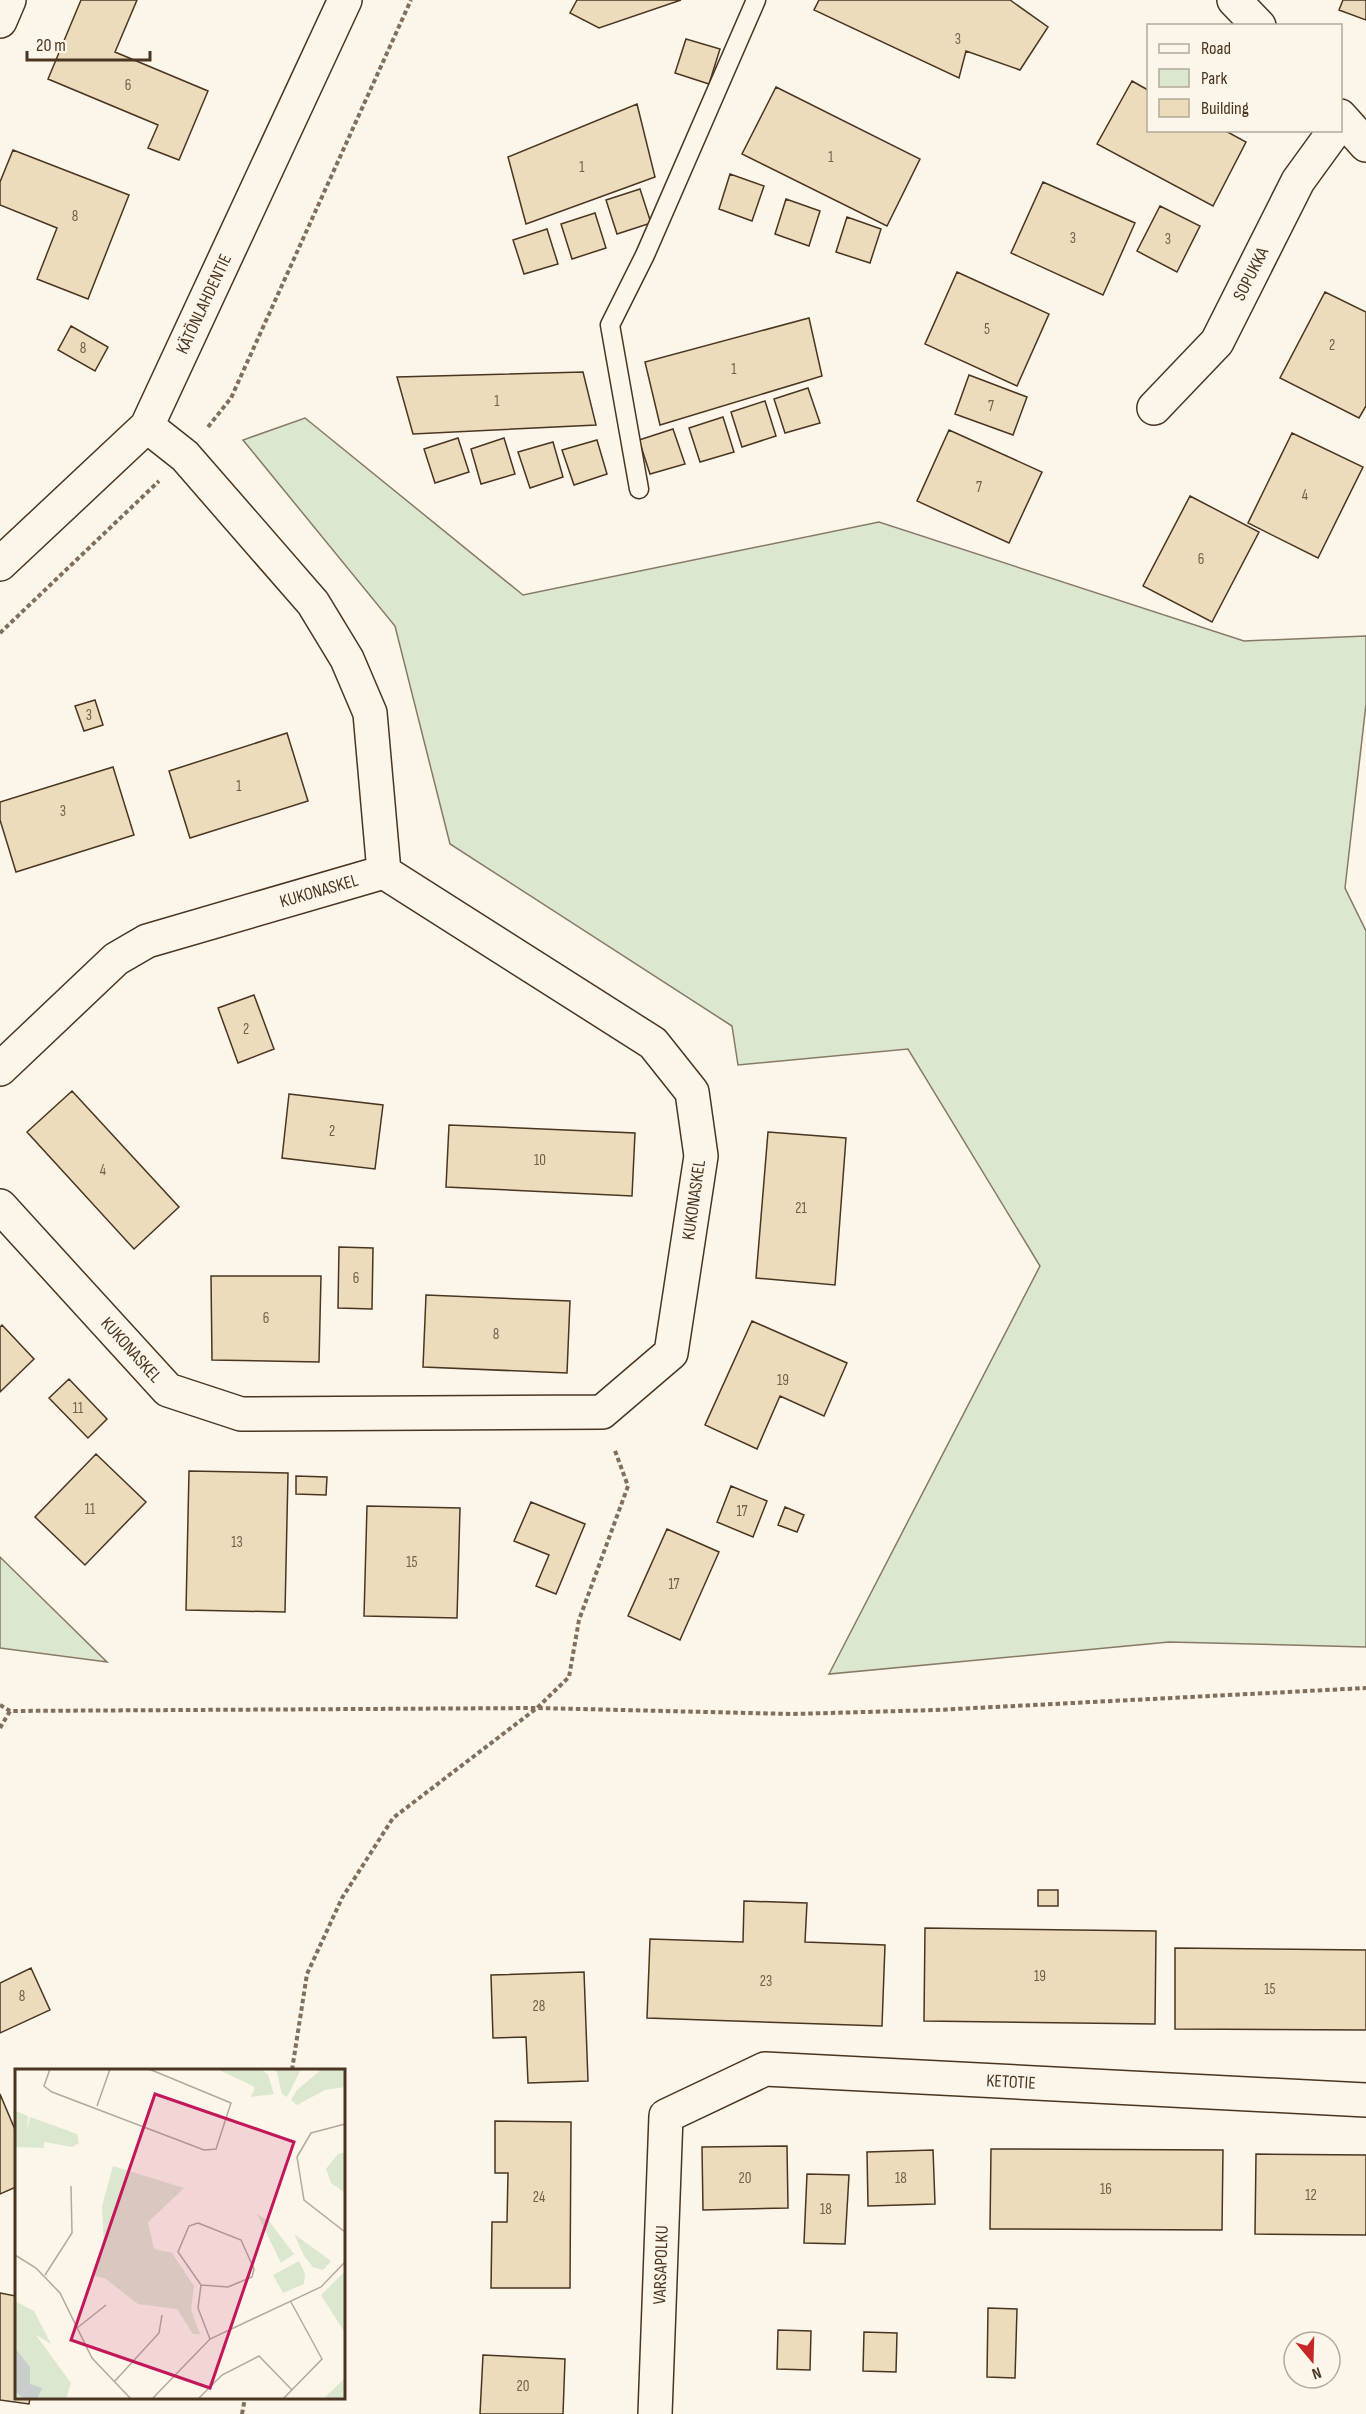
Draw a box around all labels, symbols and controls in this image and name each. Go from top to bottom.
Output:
scale bar [27,24,150,62]
legend [1147,24,1342,132]
house number: 3 [955,30,961,49]
text: 20 m [36,35,66,56]
text: Road [1201,38,1231,59]
text: Park [1201,68,1227,89]
house number: 6 [125,76,131,95]
text: Building [1201,98,1249,119]
house number: 1 [828,148,834,167]
house number: 1 [579,158,585,177]
house number: 8 [72,207,78,226]
house number: 3 [1070,229,1076,248]
house number: 3 [1165,230,1171,249]
street label: SOPUKKA [1229,244,1273,304]
street label: KÄTÖNLAHDENTIE [172,251,236,357]
house number: 5 [984,320,990,339]
house number: 2 [1329,336,1335,355]
house number: 8 [80,339,86,358]
house number: 1 [731,360,737,379]
house number: 1 [494,392,500,411]
house number: 7 [988,397,994,416]
house number: 7 [976,478,982,497]
house number: 4 [1302,486,1308,505]
house number: 6 [1198,550,1204,569]
house number: 3 [86,706,92,725]
house number: 1 [236,777,242,796]
house number: 3 [60,802,66,821]
street label: KUKONASKEL [277,870,361,912]
house number: 2 [243,1020,249,1039]
house number: 2 [329,1122,335,1141]
house number: 10 [534,1151,546,1170]
street label: KUKONASKEL [678,1158,710,1241]
house number: 4 [100,1161,106,1180]
house number: 21 [795,1199,807,1218]
house number: 6 [353,1269,359,1288]
house number: 6 [263,1309,269,1328]
street label: KUKONASKEL [96,1313,166,1387]
house number: 8 [493,1325,499,1344]
house number: 19 [777,1371,789,1390]
house number: 11 [73,1399,84,1418]
house number: 11 [85,1500,96,1519]
house number: 17 [736,1502,748,1521]
house number: 13 [231,1533,243,1552]
house number: 15 [406,1553,418,1572]
house number: 17 [668,1575,680,1594]
house number: 19 [1034,1967,1046,1986]
house number: 23 [760,1972,772,1991]
house number: 15 [1264,1980,1276,1999]
house number: 8 [19,1987,25,2006]
house number: 28 [533,1997,545,2016]
inset map [15,2069,345,2399]
street label: KETOTIE [986,2070,1036,2094]
house number: 20 [739,2169,751,2188]
house number: 18 [895,2169,907,2188]
house number: 16 [1100,2180,1112,2199]
house number: 12 [1305,2186,1317,2205]
house number: 24 [533,2188,545,2207]
house number: 18 [820,2200,832,2219]
street label: VARSAPOLKU [649,2225,673,2305]
north arrow [1282,2330,1342,2390]
text: N [1309,2362,1324,2383]
house number: 20 [517,2377,529,2396]

